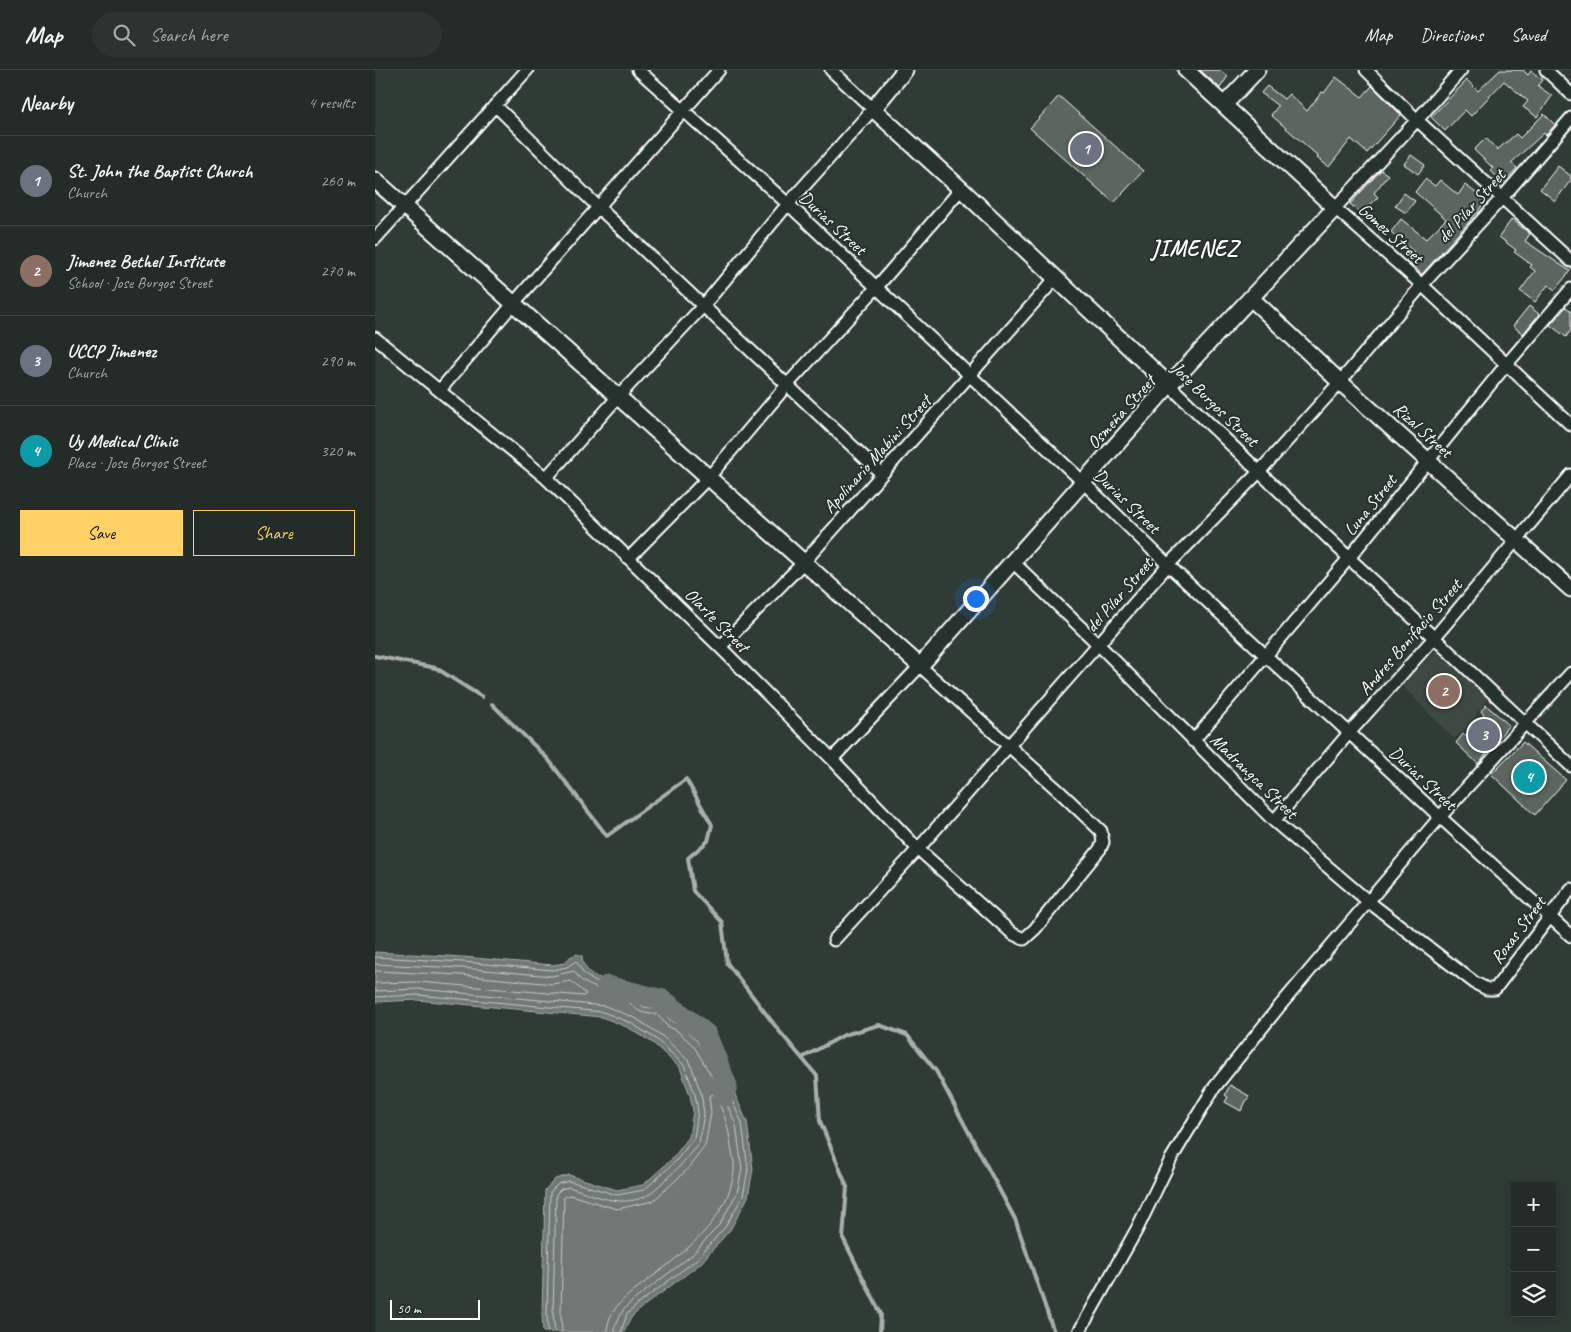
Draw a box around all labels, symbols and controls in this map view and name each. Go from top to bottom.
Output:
search box [92,12,442,57]
text: Map [25,20,62,50]
icon: search [110,21,138,49]
text: Search here [150,23,228,47]
text: Map [1365,24,1392,46]
text: Directions [1420,24,1483,46]
text: Saved [1511,24,1546,46]
text: Nearby [20,90,73,116]
text: 4 results [308,93,355,113]
pin: 1 [1070,130,1102,168]
text: St. John the Baptist Church [67,159,253,183]
street label: del Pilar Street [1432,163,1511,248]
text: 1 [32,171,40,191]
text: 260 m [321,171,355,191]
text: Church [67,183,107,203]
street label: Durias Street [795,186,873,261]
street label: Gomez Street [1354,198,1430,269]
district label: JIMENEZ [1149,235,1241,263]
text: Jimenez Bethel Institute [67,249,224,273]
text: 2 [32,261,40,281]
text: 270 m [321,261,355,281]
text: School · Jose Burgos Street [67,273,212,293]
text: UCCP Jimenez [67,339,156,363]
text: 3 [32,351,40,371]
text: 290 m [321,351,355,371]
street label: Jose Burgos Street [1166,356,1265,452]
text: Church [67,363,107,383]
street label: Osmeña Street [1082,368,1162,453]
street label: Apolinario Mabini Street [818,388,938,518]
street label: Rizal Street [1389,398,1459,464]
text: Uy Medical Clinic [67,429,178,453]
text: 4 [32,441,40,461]
text: 320 m [321,441,355,461]
text: Place · Jose Burgos Street [67,453,206,473]
street label: Durias Street [1089,464,1166,539]
street label: Luna Street [1339,468,1403,540]
button: Save [20,510,183,556]
button: Share [193,510,355,556]
street label: del Pilar Street [1080,551,1159,637]
street label: Andres Bonifacio Street [1354,573,1468,699]
street label: Olarte Street [680,583,756,659]
your location [963,586,989,612]
pin: 2 [1428,672,1460,710]
pin: 3 [1468,716,1500,754]
street label: Madrangca Street [1206,729,1304,825]
street label: Durias Street [1385,741,1463,816]
pin: 4 [1513,758,1545,796]
street label: Roxas Street [1486,890,1552,968]
map controls [1511,1182,1556,1317]
button: + [1511,1182,1556,1227]
button: − [1511,1227,1556,1272]
button: layers [1511,1272,1556,1317]
scale bar [390,1297,480,1320]
text: 50 m [397,1300,421,1317]

